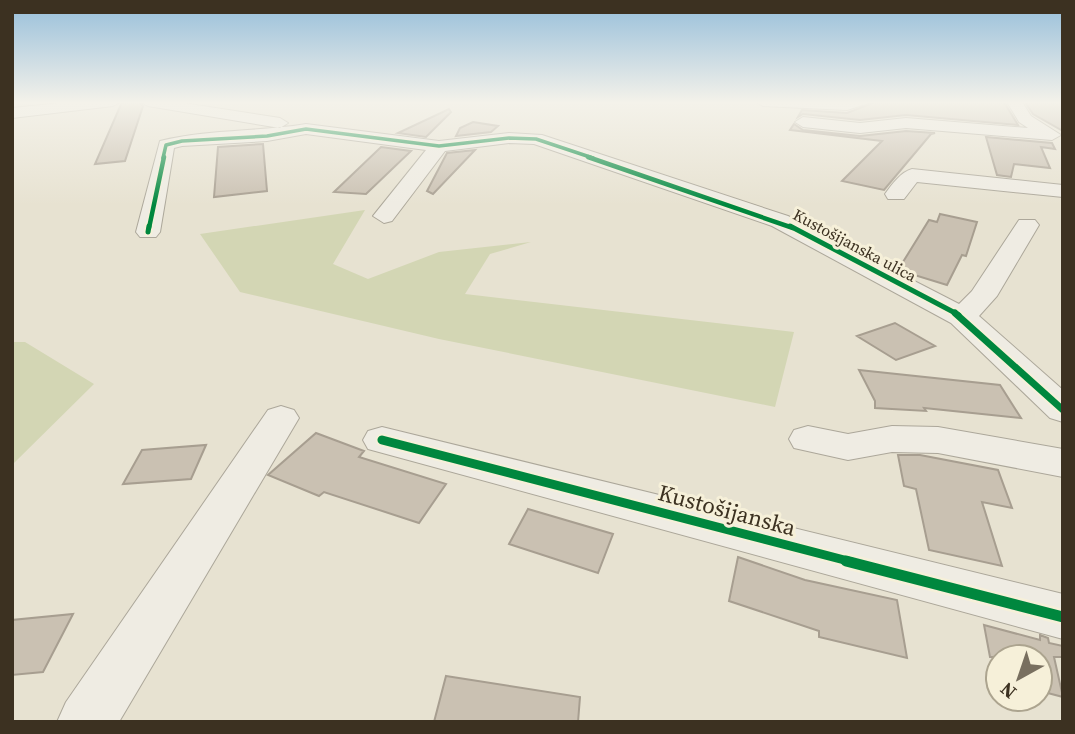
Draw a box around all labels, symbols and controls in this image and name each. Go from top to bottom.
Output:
street label: Kustošijanska ulica [789,203,921,287]
street label: Kustošijanska [655,476,800,544]
north arrow [984,643,1054,713]
text: N [994,677,1022,705]

